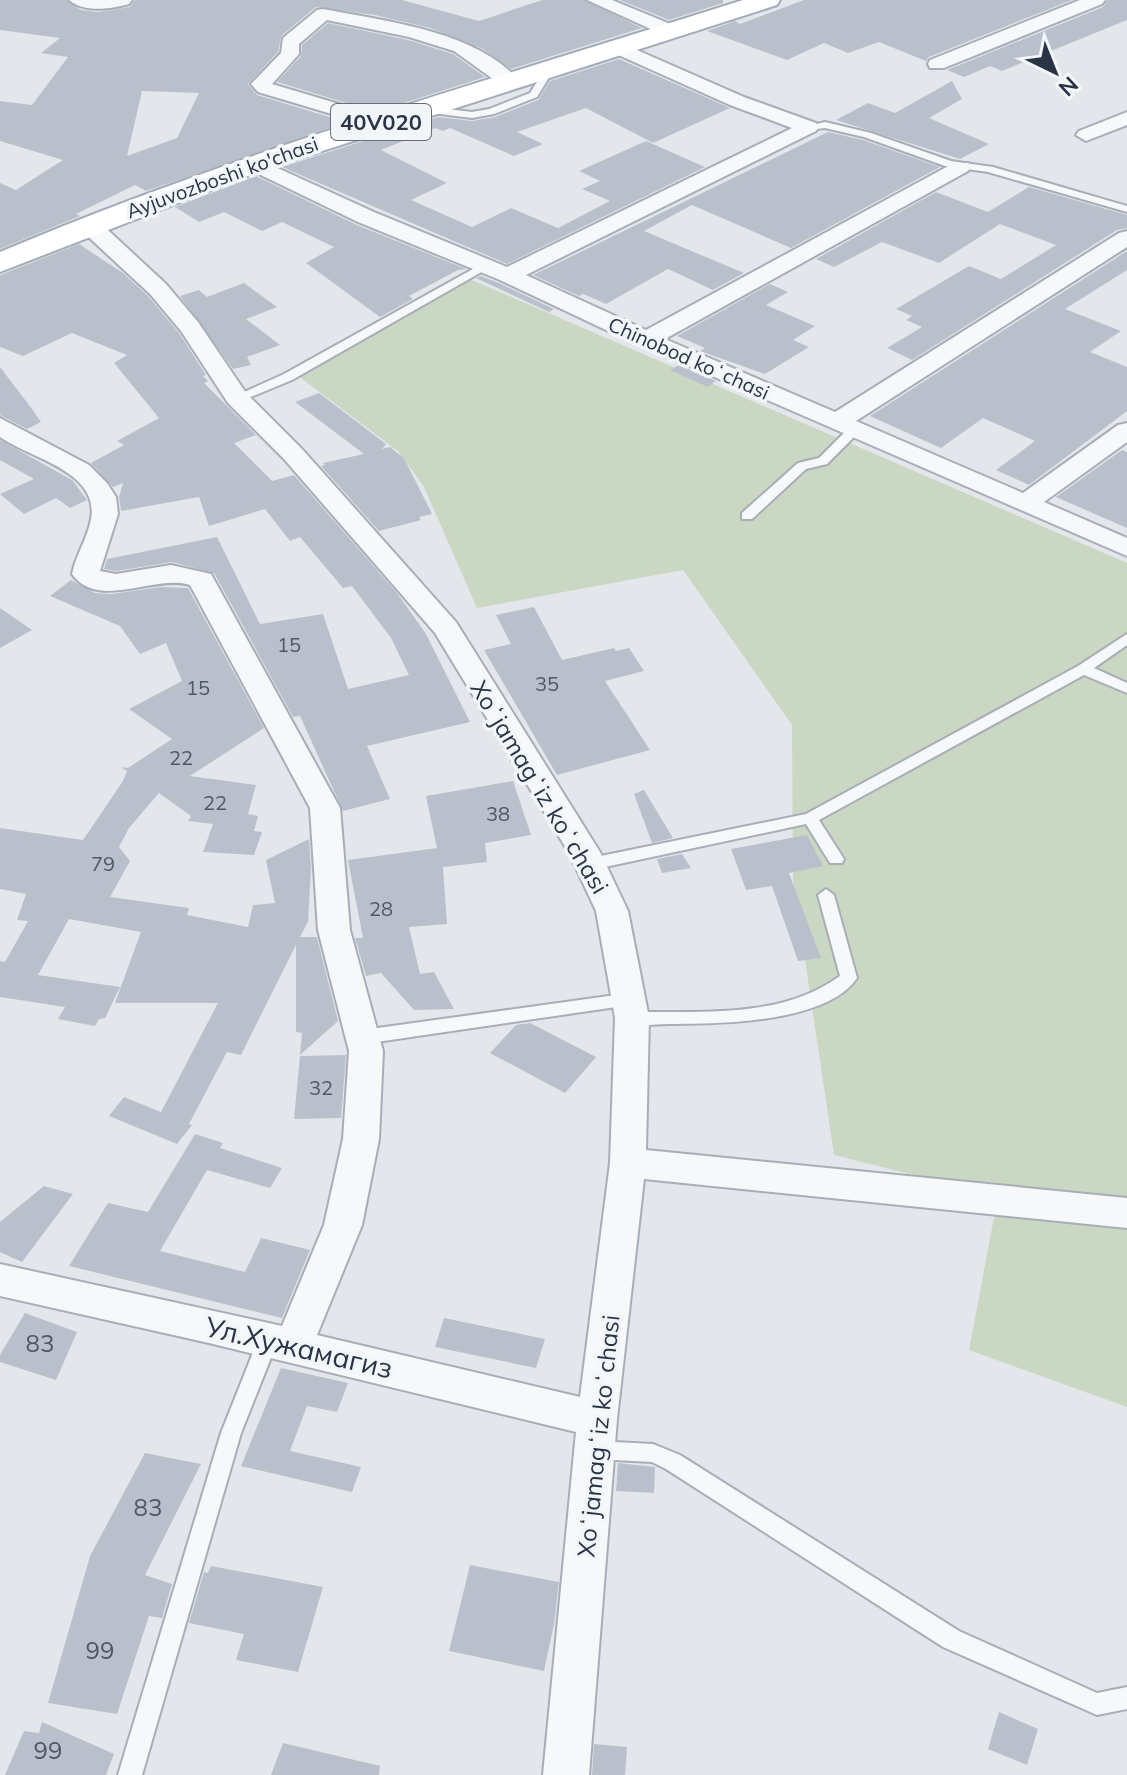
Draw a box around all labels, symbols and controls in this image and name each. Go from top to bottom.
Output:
north arrow [1015,32,1095,112]
text: N [1053,71,1084,103]
road number: 40V020 [331,104,431,140]
street label: Ayjuvozboshi ko'chasi [123,131,321,223]
street label: Chinobod koʻchasi [605,311,773,405]
house number: 15 [277,632,301,657]
house number: 35 [535,671,559,696]
house number: 15 [186,675,210,700]
street label: Xoʻjamagʻiz koʻchasi [464,675,616,899]
house number: 22 [169,745,193,770]
house number: 22 [203,790,227,815]
house number: 38 [486,801,510,826]
house number: 79 [91,851,115,876]
house number: 28 [369,896,393,921]
house number: 32 [309,1075,333,1100]
street label: Ул.Хужамагиз [201,1308,396,1386]
street label: Xoʻjamagʻiz koʻchasi [570,1313,626,1559]
house number: 83 [26,1328,54,1358]
house number: 83 [134,1492,162,1522]
house number: 99 [86,1635,114,1665]
house number: 99 [34,1735,62,1765]

